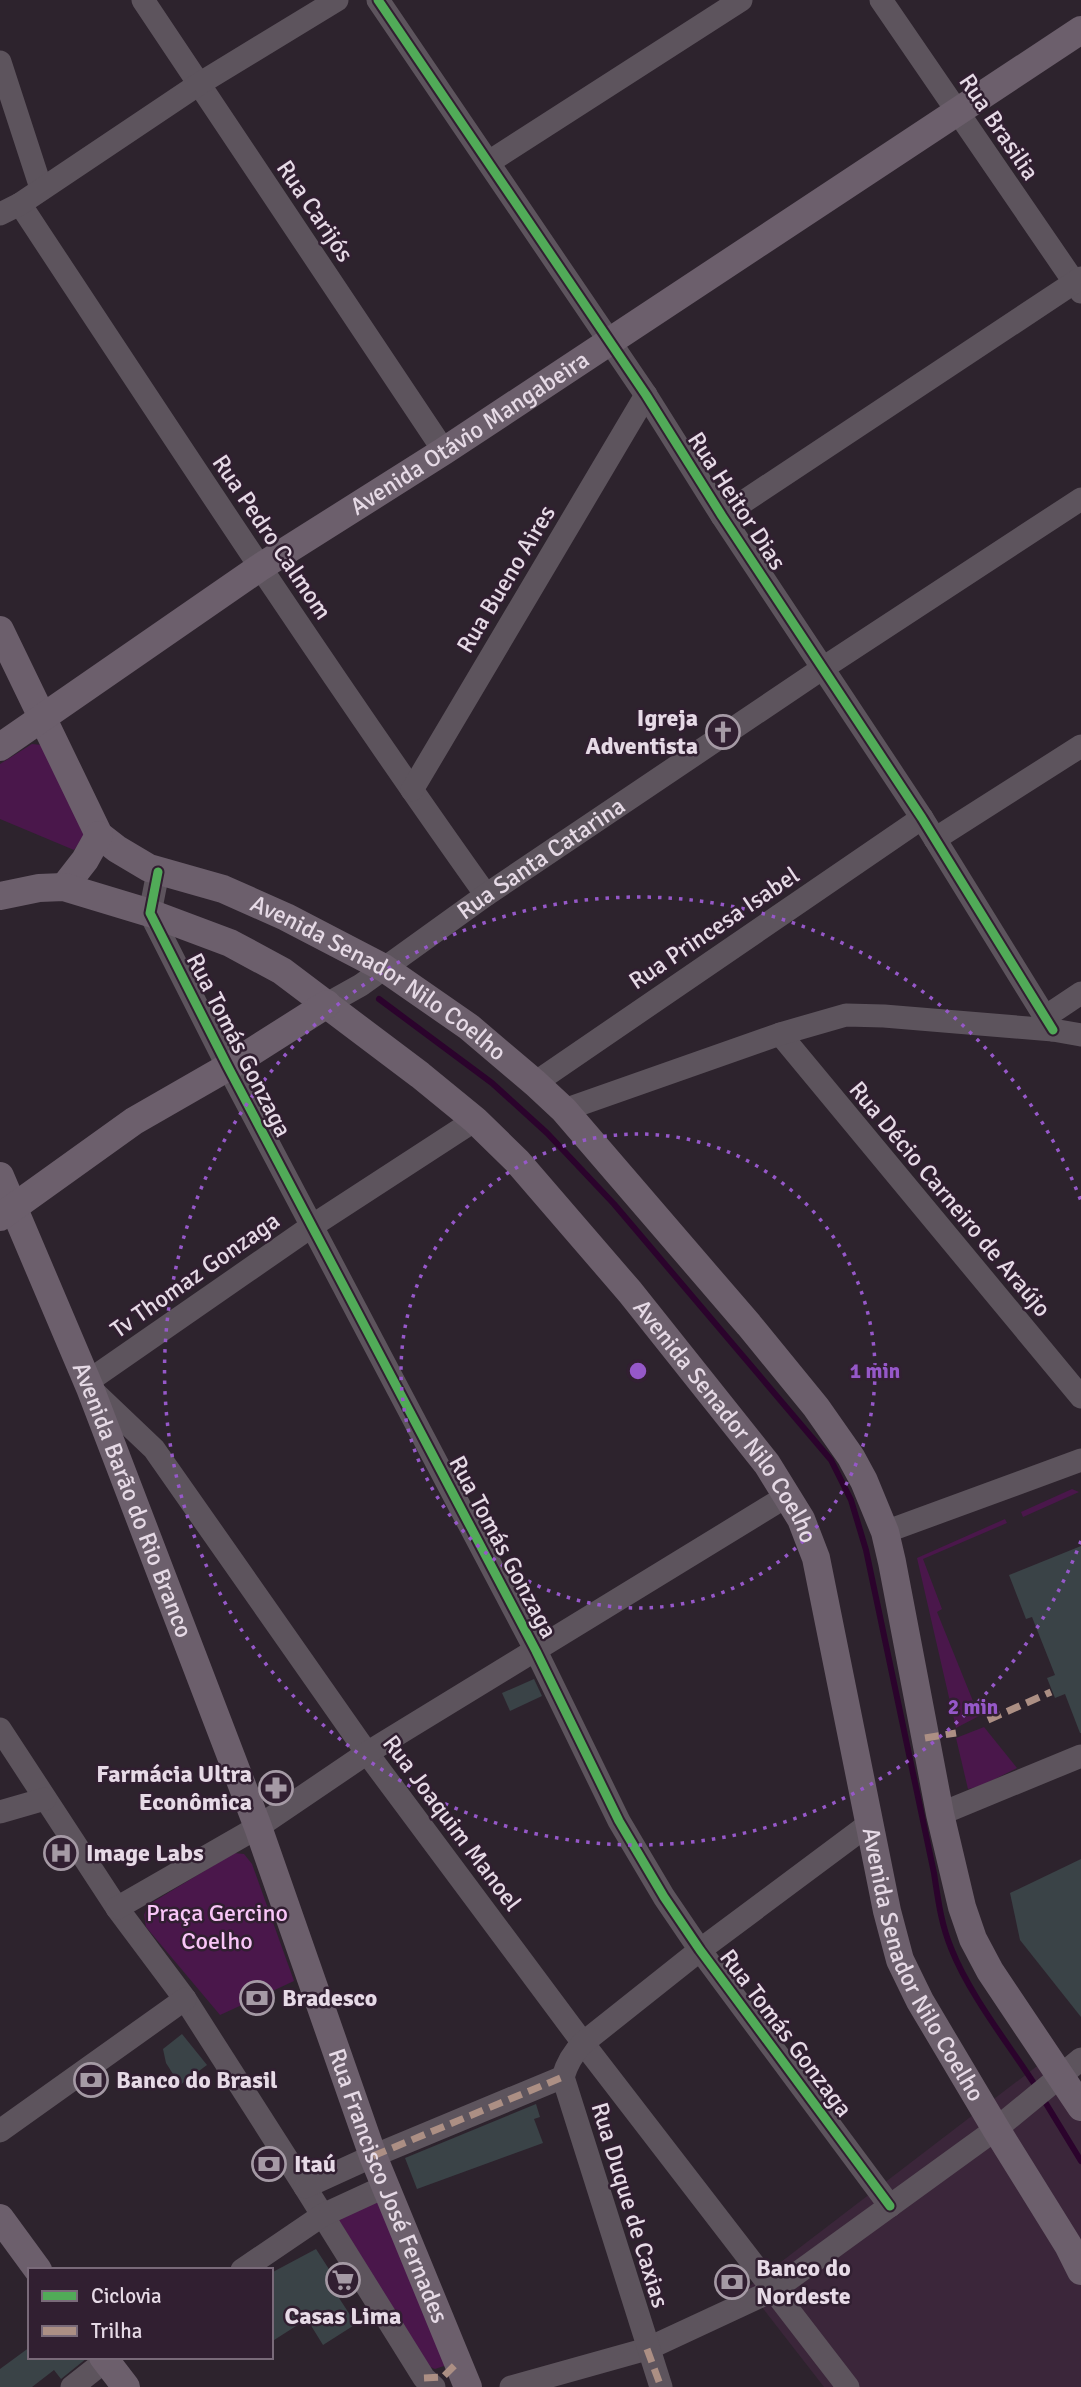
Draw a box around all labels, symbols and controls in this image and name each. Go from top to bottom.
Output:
street label: Rua Brasilia [952,68,1046,186]
street label: Rua Carijós [270,154,360,268]
street label: Avenida Otávio Mangabeira [344,344,595,522]
street label: Rua Heitor Dias [681,426,793,576]
street label: Rua Pedro Calmom [206,449,338,625]
street label: Rua Bueno Aires [450,500,562,658]
place label: Igreja Adventista [586,703,698,761]
church icon: Igreja Adventista [704,713,742,751]
street label: Rua Santa Catarina [451,791,631,926]
street label: Rua Princesa Isabel [623,860,805,996]
street label: Avenida Senador Nilo Coelho [246,888,512,1067]
street label: Rua Tomás Gonzaga [180,948,298,1142]
street label: Rua Décio Carneiro de Araújo [843,1075,1057,1323]
street label: Tv Thomaz Gonzaga [105,1205,285,1345]
street label: Avenida Senador Nilo Coelho [627,1293,824,1547]
street label: Avenida Barão do Rio Branco [66,1357,199,1642]
text: 1 min [850,1358,900,1384]
centre of rings [626,1359,650,1383]
street label: Rua Tomás Gonzaga [442,1451,564,1643]
text: 2 min [948,1694,998,1720]
street label: Rua Joaquim Manoel [376,1729,528,1917]
place label: Farmácia Ultra Econômica [96,1759,252,1817]
pharmacy icon: Farmácia Ultra Econômica [257,1769,295,1807]
street label: Avenida Senador Nilo Coelho [856,1825,991,2107]
hospital icon: Image Labs [42,1834,80,1872]
place label: Image Labs [86,1838,204,1868]
park label: Praça Gercino Coelho [146,1898,288,1956]
street label: Rua Tomás Gonzaga [713,1943,859,2123]
bank icon: Bradesco [238,1979,276,2017]
place label: Bradesco [282,1983,377,2013]
street label: Rua Francisco José Fernades [322,2044,455,2327]
bank icon: Banco do Brasil [72,2061,110,2099]
place label: Banco do Brasil [116,2065,278,2095]
street label: Rua Duque de Caxias [585,2099,675,2311]
bank icon: Itaú [250,2145,288,2183]
place label: Itaú [294,2149,336,2179]
place label: Banco do Nordeste [756,2253,851,2311]
supermarket icon: Casas Lima [324,2261,362,2299]
bank icon: Banco do Nordeste [713,2263,751,2301]
legend [28,2268,273,2359]
text: Ciclovia [91,2283,162,2309]
place label: Casas Lima [285,2301,401,2331]
text: Trilha [91,2318,142,2344]

